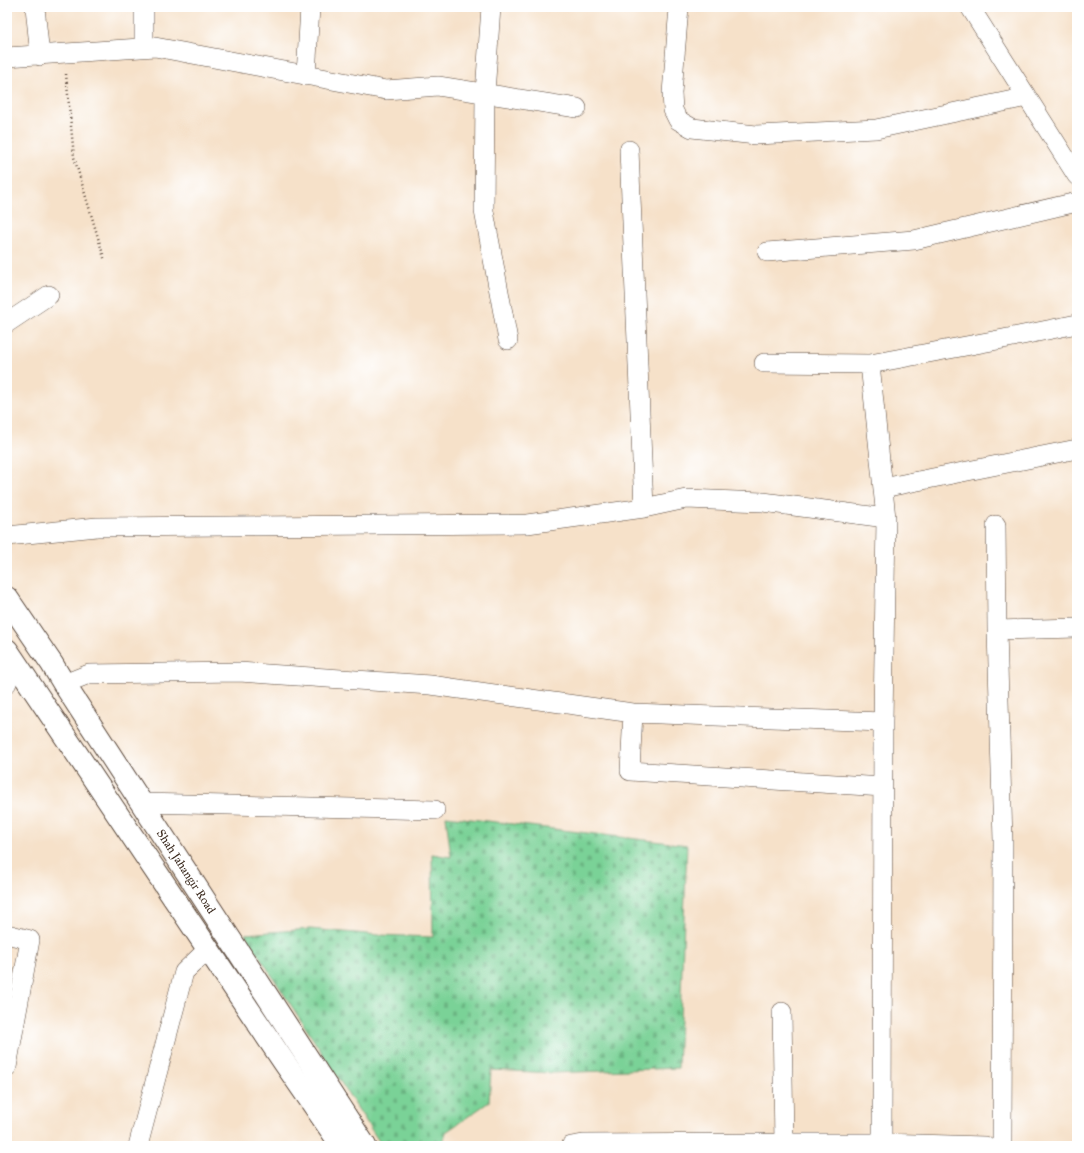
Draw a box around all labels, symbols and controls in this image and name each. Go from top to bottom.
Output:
street label: Shah Jahangir Road [154,827,219,916]

